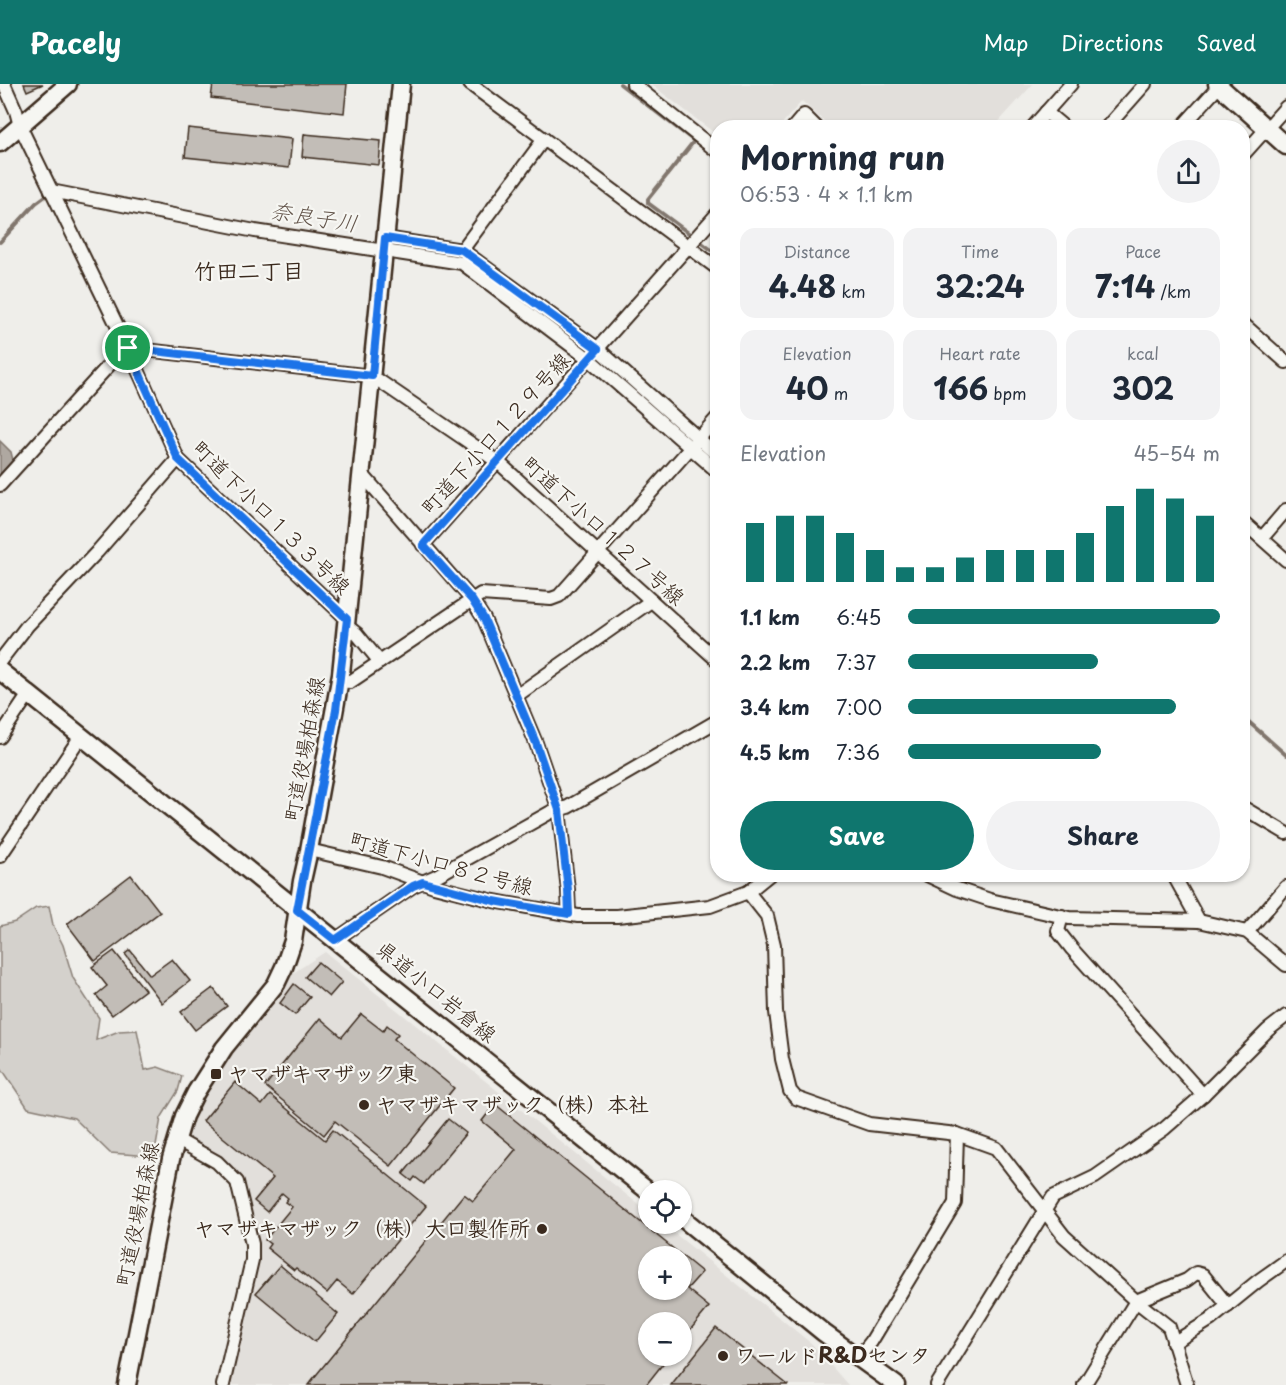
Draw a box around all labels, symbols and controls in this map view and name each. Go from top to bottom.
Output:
text: Pacely [30,21,121,64]
text: Map [983,26,1028,58]
text: Directions [1061,26,1163,58]
text: Saved [1196,26,1256,58]
text: Morning run [740,131,945,181]
button: share [1157,140,1220,203]
text: 06:53 · 4 × 1.1 km [740,179,913,209]
water label: 奈良子川 [268,192,360,239]
text: Distance [783,239,851,263]
text: Time [961,239,999,263]
text: Pace [1125,239,1161,263]
district label: 竹田二丁目 [194,253,304,286]
text: 4.48 [768,263,836,308]
text: 32:24 [935,263,1025,308]
text: 7:14 [1095,263,1155,308]
text: km [836,279,866,303]
text: /km [1155,279,1191,303]
pin [102,322,153,373]
icon: arrive [111,331,144,364]
text: Elevation [782,341,852,365]
text: Heart rate [940,341,1020,365]
text: kcal [1127,341,1159,365]
street label: 町道下小口１２９号線 [412,344,577,521]
text: 40 [786,365,828,410]
text: 166 [933,365,988,410]
text: 302 [1112,365,1174,410]
text: m [828,381,848,405]
text: bpm [988,381,1027,405]
street label: 町道下小口１３３号線 [186,432,359,601]
text: Elevation [740,438,826,468]
text: 45–54 m [1134,438,1220,468]
street label: 町道下小口１２７号線 [516,447,693,612]
text: 1.1 km [740,602,800,632]
text: 6:45 [836,602,881,632]
text: 2.2 km [740,647,810,677]
text: 7:37 [836,647,876,677]
street label: 町道役場柏森線 [275,673,332,824]
text: 3.4 km [740,692,810,722]
text: 7:00 [836,692,882,722]
text: 4.5 km [740,737,810,767]
text: 7:36 [836,737,880,767]
button: Save [740,801,974,870]
button: Share [986,801,1220,870]
street label: 町道下小口８２号線 [346,822,537,902]
street label: 県道小口岩倉線 [370,932,504,1049]
place label: ヤマザキマザック東 [228,1056,417,1088]
marker: ヤマザキマザック東 [209,1067,223,1081]
place label: ヤマザキマザック（株）本社 [376,1087,649,1119]
marker: ヤマザキマザック（株）本社 [357,1098,371,1112]
street label: 町道役場柏森線 [106,1138,166,1289]
map controls [638,1180,692,1366]
button: locate [638,1180,692,1234]
place label: ヤマザキマザック（株）大口製作所 [194,1211,530,1243]
marker: ヤマザキマザック（株）大口製作所 [535,1222,549,1236]
button: + [638,1246,692,1300]
button: − [638,1312,692,1366]
place label: ワールドR&Dセンタ [735,1338,930,1370]
marker: ワールドR&Dセンタ [716,1349,730,1363]

